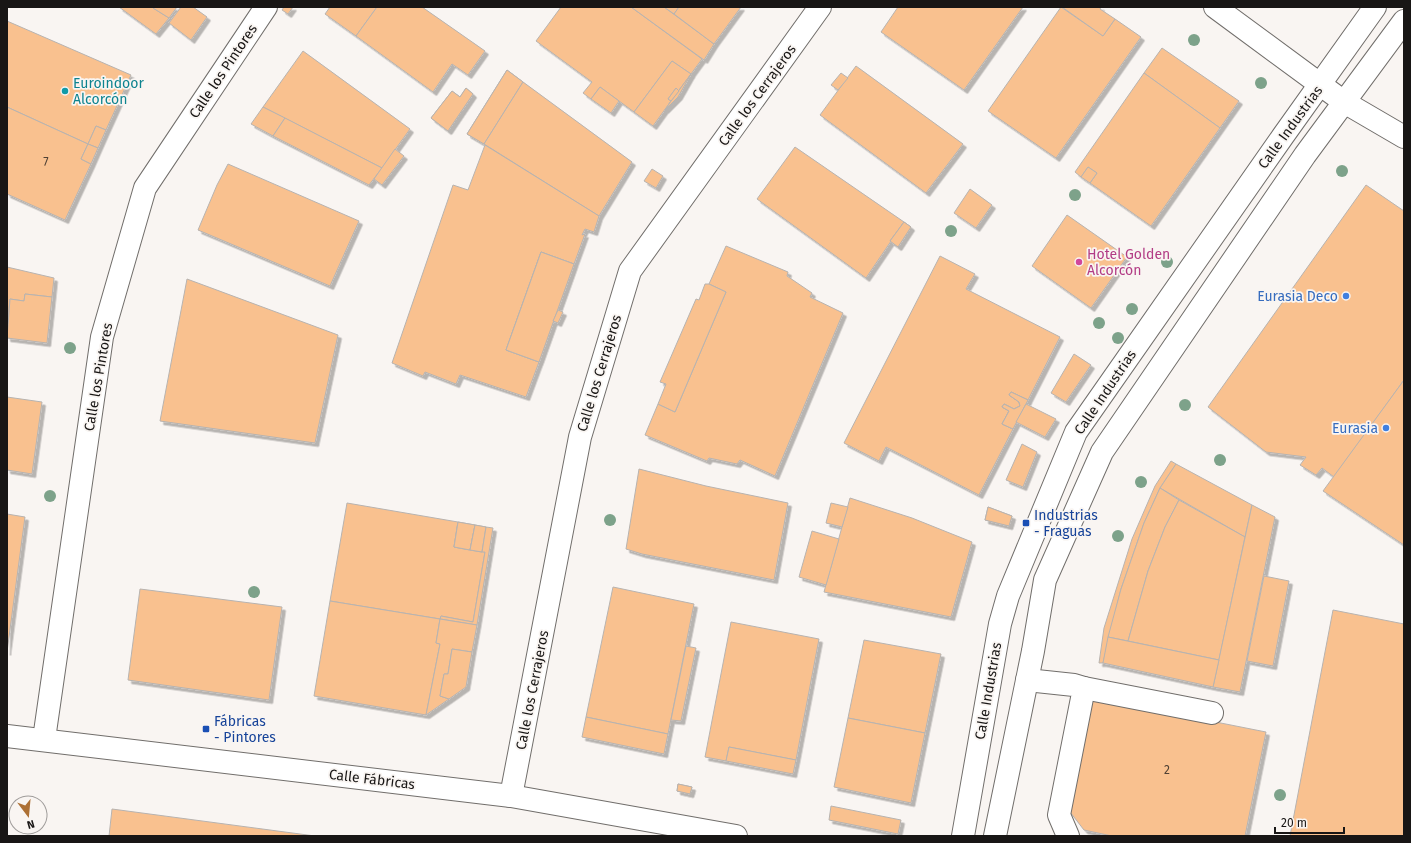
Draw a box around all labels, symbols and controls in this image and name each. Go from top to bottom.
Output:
street label: Calle los Pintores [186,21,261,121]
street label: Calle los Cerrajeros [715,41,800,149]
place label: Euroindoor Alcorcón [73,75,144,108]
street label: Calle Industrias [1255,82,1326,172]
marker: Euroindoor Alcorcón [60,86,70,96]
house number: 7 [43,155,49,169]
place label: Hotel Golden Alcorcón [1087,246,1170,279]
marker: Hotel Golden Alcorcón [1074,257,1084,267]
place label: Eurasia Deco [1257,288,1338,305]
marker: Eurasia Deco [1341,291,1351,301]
street label: Calle los Cerrajeros [574,312,625,434]
street label: Calle los Pintores [81,321,116,433]
street label: Calle Industrias [1071,346,1140,438]
place label: Eurasia [1332,420,1378,437]
marker: Eurasia [1381,423,1391,433]
place label: Industrias - Fraguas [1034,507,1098,540]
marker: Industrias - Fraguas [1021,518,1031,528]
street label: Calle los Cerrajeros [513,628,552,751]
street label: Calle Industrias [972,641,1005,741]
place label: Fábricas - Pintores [214,713,276,746]
marker: Fábricas - Pintores [201,724,211,734]
house number: 2 [1164,763,1170,777]
street label: Calle Fábricas [328,766,416,793]
north arrow [8,795,48,835]
scale bar [1275,809,1344,835]
text: 20 m [1281,816,1307,830]
text: N [25,817,36,831]

